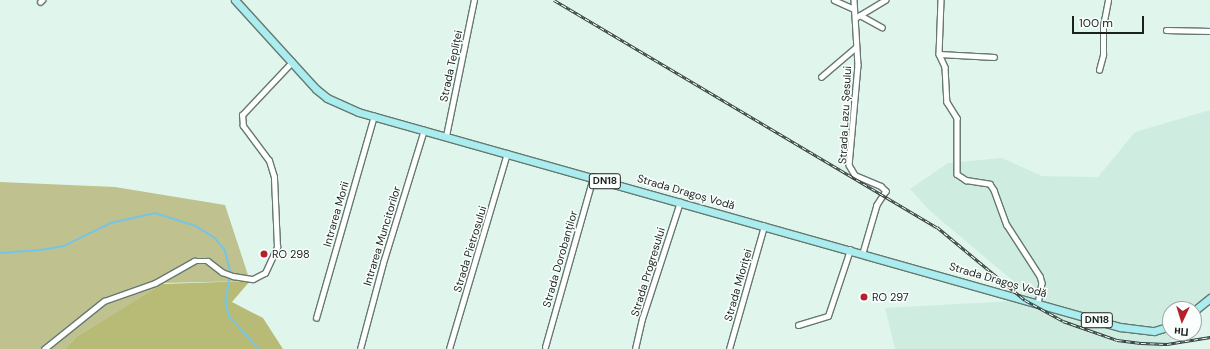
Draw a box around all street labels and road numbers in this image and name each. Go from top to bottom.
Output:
street label: Strada Tepliței [437,29,465,103]
street label: Strada Lazu Șesului [836,65,854,165]
street label: Strada Dragoș Vodă [636,172,736,212]
road number: DN18 [588,173,622,189]
street label: Intrarea Morii [320,180,352,248]
street label: Intrarea Muncitorilor [361,185,403,287]
street label: Strada Pietrosului [451,204,489,294]
street label: Strada Dorobanților [540,209,580,309]
street label: Strada Progresului [628,226,668,318]
street label: Strada Mioriței [721,247,755,323]
street label: Strada Dragoș Vodă [948,260,1048,300]
road number: DN18 [1080,312,1114,328]

